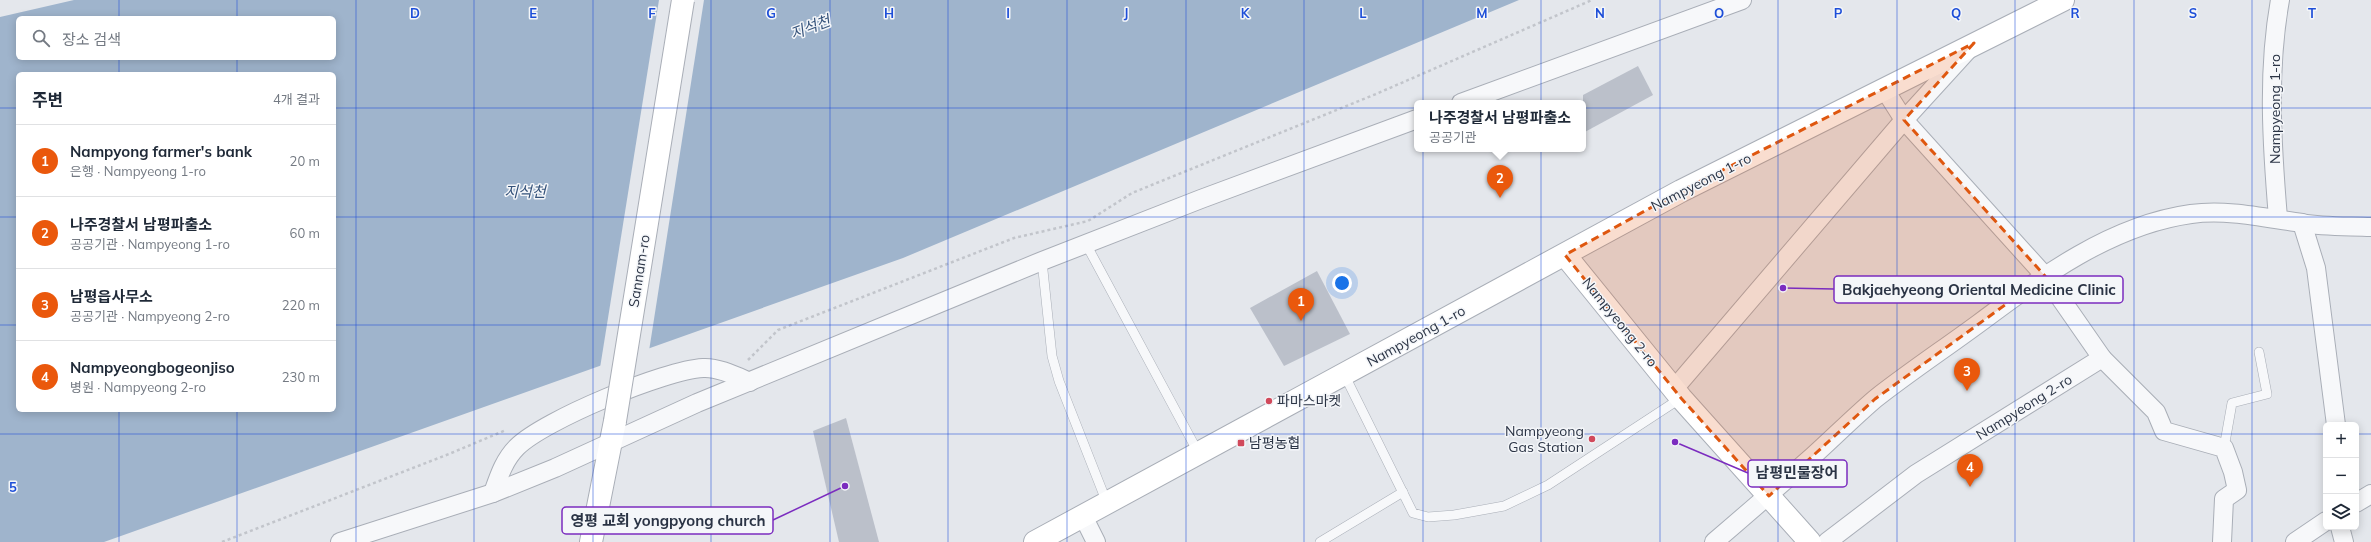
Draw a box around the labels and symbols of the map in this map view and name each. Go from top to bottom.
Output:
text: D [410,5,420,21]
text: E [529,5,537,21]
text: F [648,5,656,21]
text: G [766,5,776,21]
text: H [884,5,894,21]
text: I [1006,5,1010,21]
text: J [1124,5,1128,21]
text: K [1241,5,1251,21]
text: L [1359,5,1367,21]
text: M [1476,5,1488,21]
text: N [1595,5,1605,21]
text: O [1714,5,1724,21]
text: P [1834,5,1843,21]
text: Q [1951,5,1961,21]
text: R [2070,5,2080,21]
text: S [2189,5,2197,21]
text: T [2308,5,2316,21]
water label: 지석천 [787,10,835,43]
street label: Nampyeong 1-ro [2266,54,2284,164]
street label: Nampyeong 1-ro [1648,149,1754,215]
pin: 2 [1487,165,1513,198]
water label: 지석천 [504,182,548,201]
street label: Sannam-ro [624,233,654,309]
your location [1332,273,1352,293]
street label: Nampyeong 2-ro [1578,274,1662,370]
callout: Bakjaehyeong Oriental Medicine Clinic [1834,276,2123,303]
text: Bakjaehyeong Oriental Medicine Clinic [1842,280,2116,299]
pin: 1 [1288,288,1314,321]
street label: Nampyeong 1-ro [1363,301,1469,371]
pin: 3 [1954,358,1980,391]
street label: Nampyeong 2-ro [1973,370,2075,444]
place label: 파마스마켓 [1277,392,1341,410]
marker: 파마스마켓 [1264,396,1274,406]
place label: Nampyeong Gas Station [1505,422,1584,456]
place label: 남평농협 [1249,434,1301,452]
marker: Nampyeong Gas Station [1587,434,1597,444]
marker: 남평농협 [1236,438,1246,448]
pin: 4 [1957,454,1983,487]
callout: 남평민물장어 [1748,460,1847,487]
text: 남평민물장어 [1756,463,1838,482]
text: 5 [9,479,17,495]
callout: 영평 교회 yongpyong church [562,507,773,534]
text: 영평 교회 yongpyong church [570,511,766,530]

